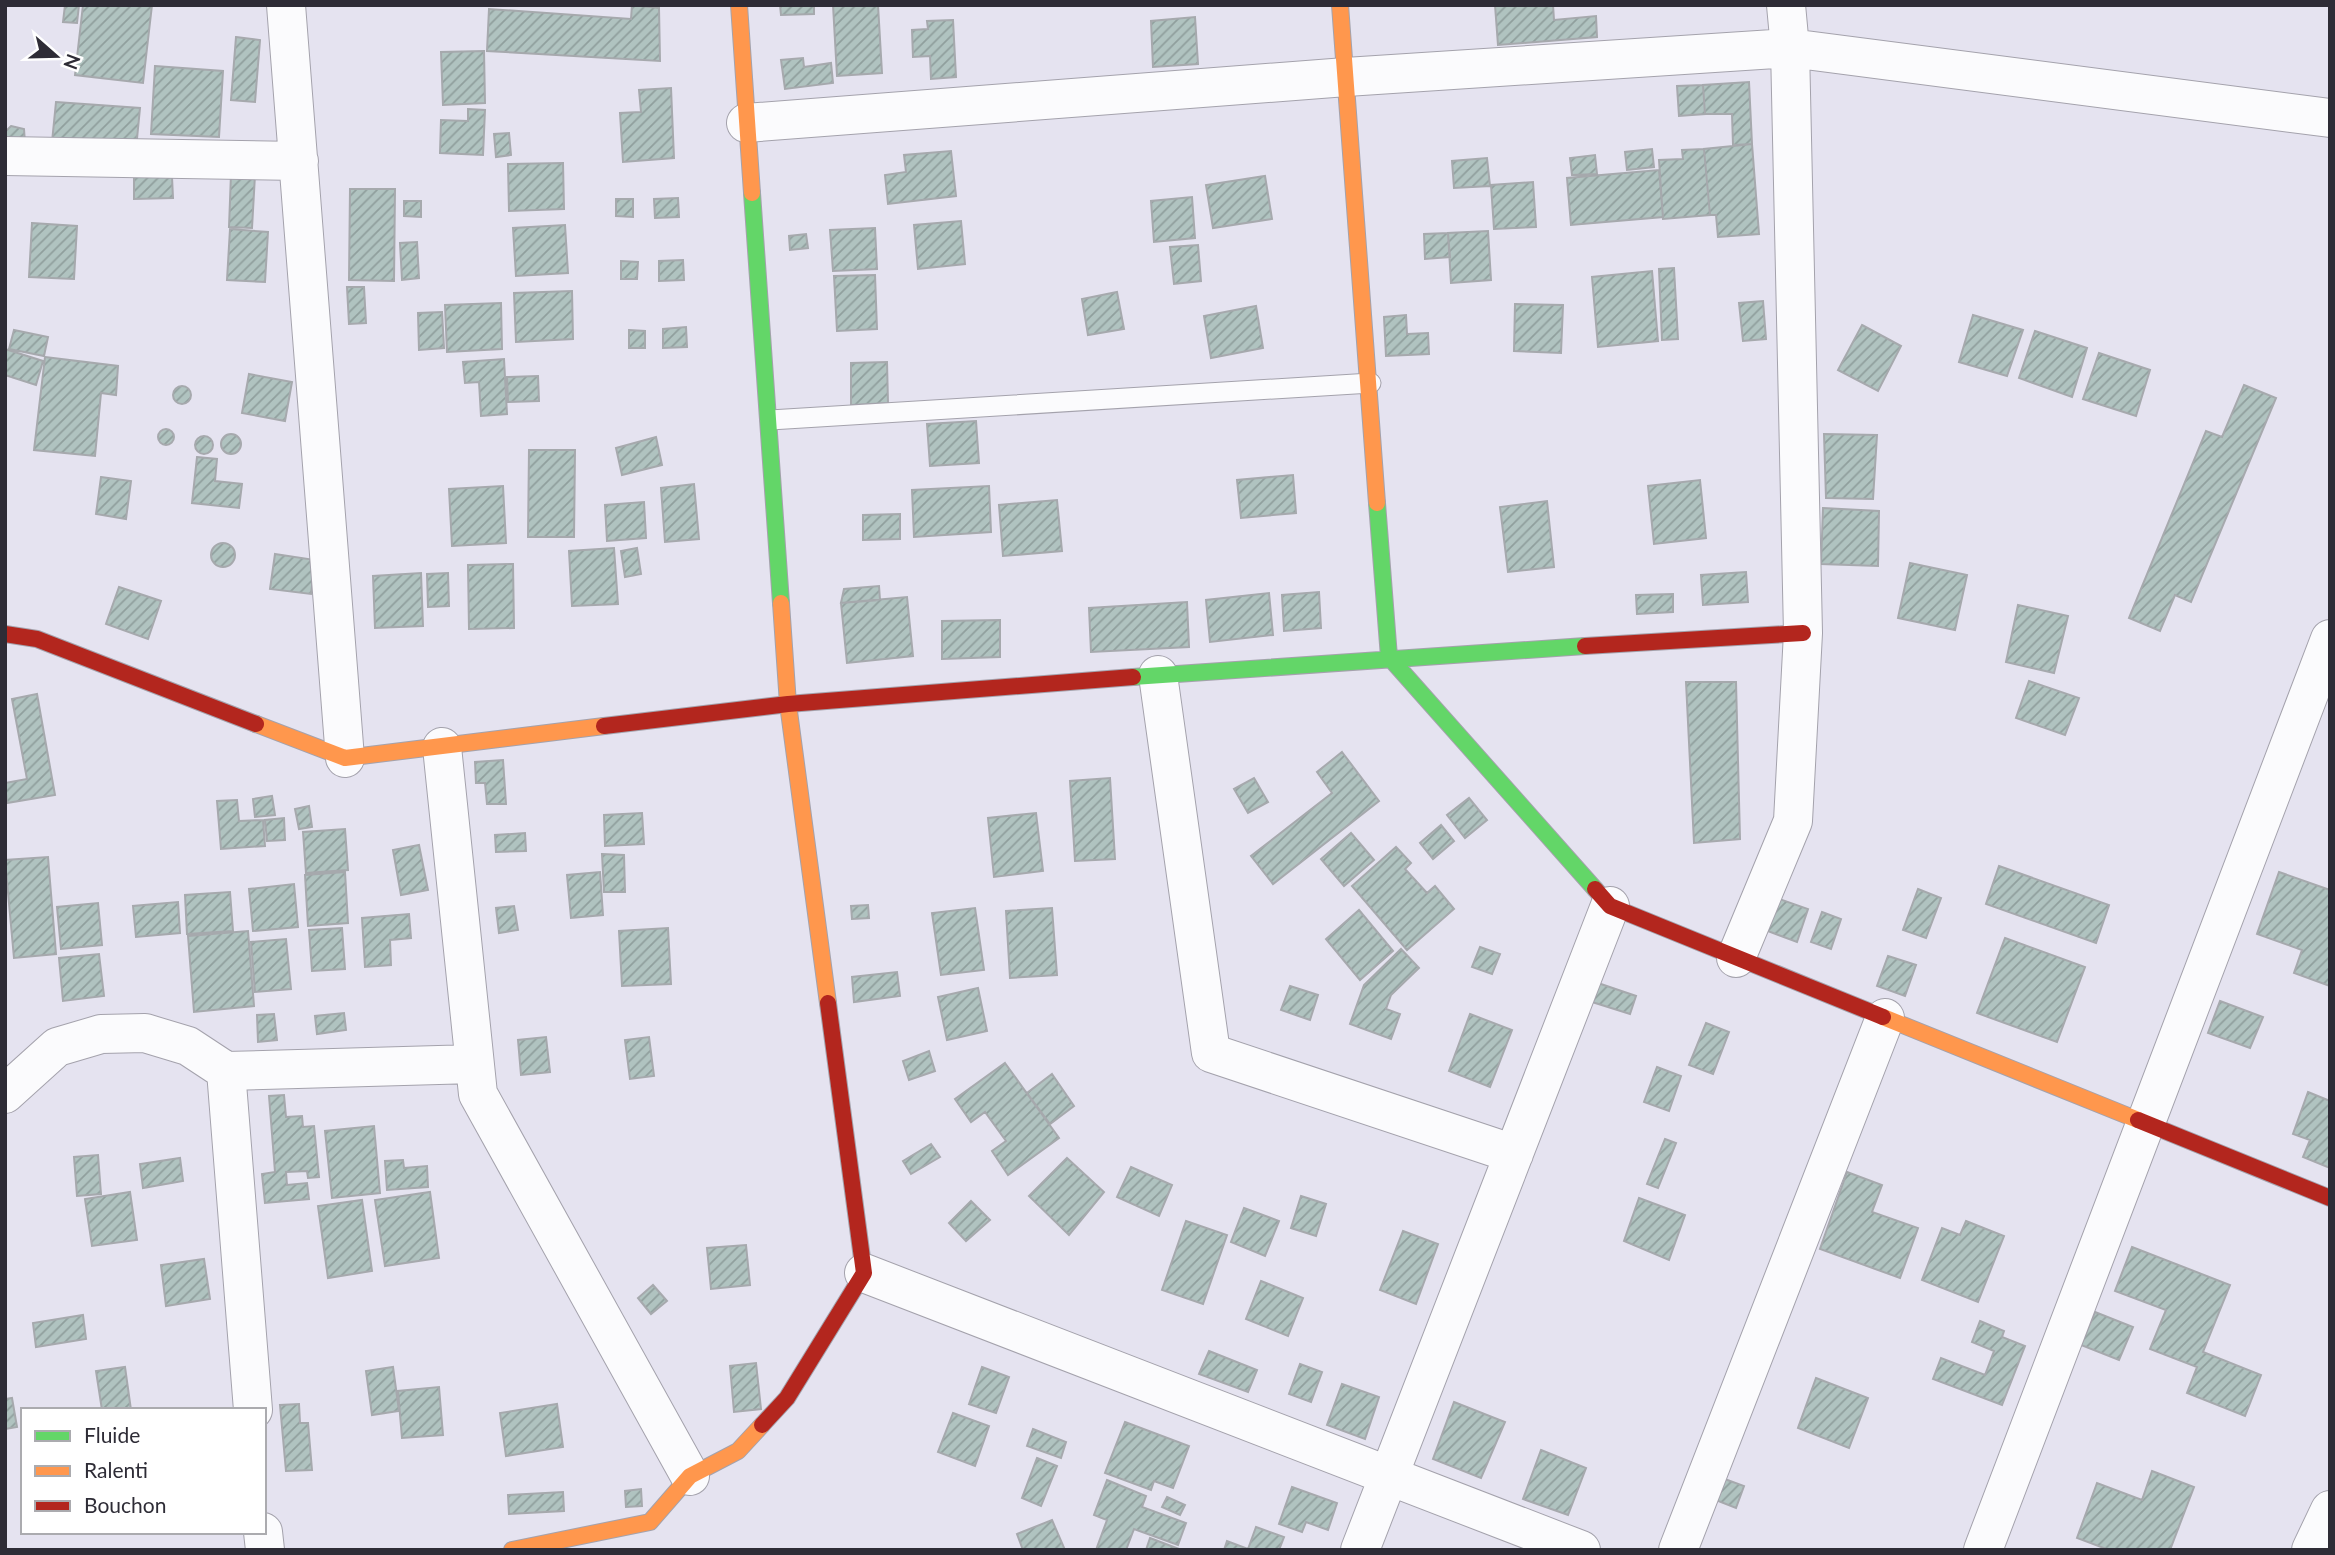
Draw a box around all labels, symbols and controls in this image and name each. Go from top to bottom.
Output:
north arrow [21,21,91,91]
text: N [59,51,86,73]
legend [21,1408,266,1534]
text: Fluide [84,1422,140,1447]
text: Ralenti [84,1457,148,1482]
text: Bouchon [84,1492,166,1517]

